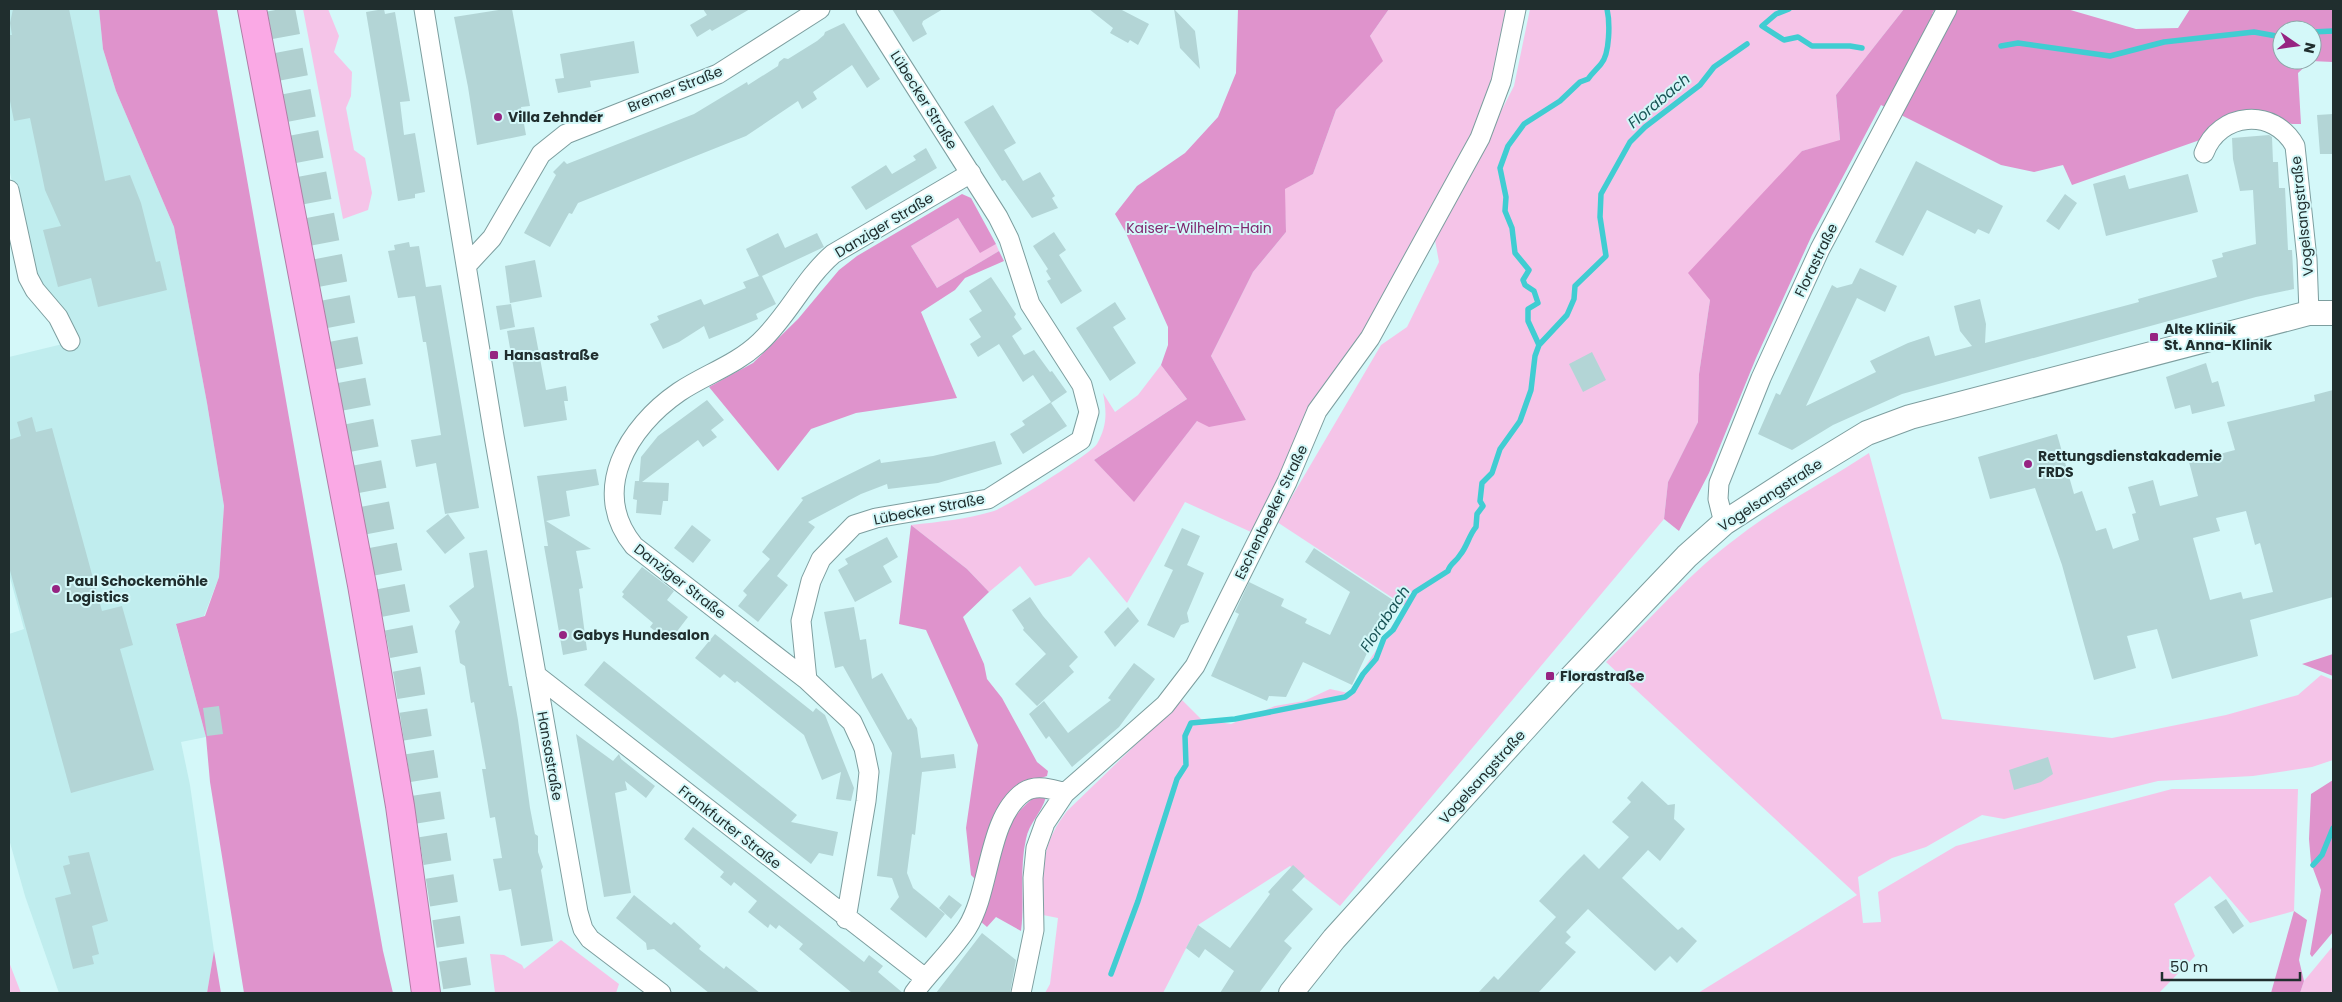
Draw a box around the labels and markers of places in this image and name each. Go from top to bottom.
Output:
place label: Villa Zehnder [508,107,603,127]
marker: Villa Zehnder [492,111,504,123]
place label: Alte Klinik St. Anna-Klinik [2164,319,2273,355]
marker: Alte Klinik St. Anna-Klinik [2148,331,2160,343]
place label: Hansastraße [504,345,599,365]
marker: Hansastraße [488,349,500,361]
place label: Rettungsdienstakademie FRDS [2038,446,2222,482]
marker: Rettungsdienstakademie FRDS [2022,458,2034,470]
place label: Paul Schockemöhle Logistics [66,571,208,607]
marker: Paul Schockemöhle Logistics [50,583,62,595]
place label: Gabys Hundesalon [573,625,709,645]
marker: Gabys Hundesalon [557,629,569,641]
place label: Florastraße [1560,666,1645,686]
marker: Florastraße [1544,670,1556,682]

